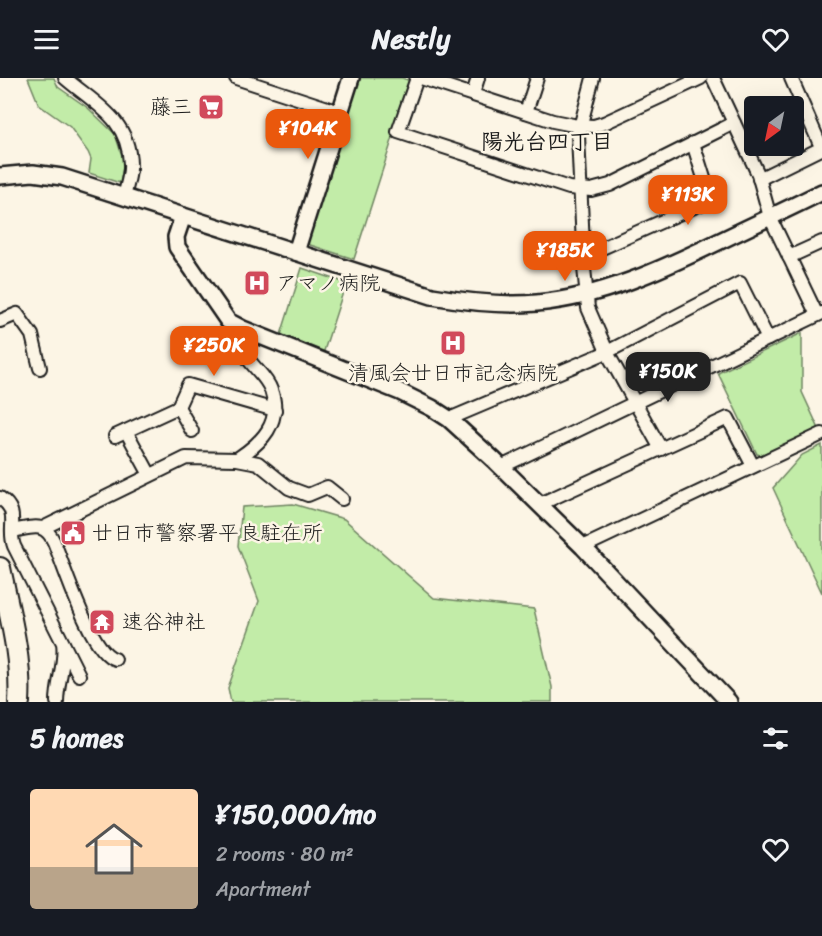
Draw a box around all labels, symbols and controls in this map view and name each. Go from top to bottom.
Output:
text: Nestly [372,15,450,63]
icon: menu [30,23,63,56]
icon: heart [759,23,792,56]
place label: 藤三 [150,88,192,126]
supermarket icon: 藤三 [196,92,226,122]
north arrow [744,96,804,156]
map controls [744,96,804,156]
pin: ¥104K [266,109,350,160]
text: ¥104K [280,111,336,146]
district label: 陽光台四丁目 [481,122,613,161]
pin: ¥113K [646,175,730,226]
text: ¥113K [662,177,714,212]
pin: ¥185K [523,231,607,282]
text: ¥185K [537,233,593,268]
place label: アマノ病院 [276,264,381,302]
hospital icon: アマノ病院 [242,268,272,298]
pin: ¥250K [172,326,256,377]
text: ¥250K [184,328,244,363]
hospital icon: 清風会廿日市記念病院 [438,328,468,358]
pin: ¥150K [626,352,710,403]
place label: 清風会廿日市記念病院 [348,354,558,392]
text: ¥150K [640,354,696,389]
place label: 廿日市警察署平良駐在所 [92,514,323,552]
public building icon: 廿日市警察署平良駐在所 [58,518,88,548]
place label: 速谷神社 [122,603,206,641]
temple icon: 速谷神社 [87,607,117,637]
text: 5 homes [30,715,123,761]
icon: filters [759,722,792,755]
text: ¥150,000/mo [216,791,376,837]
icon: home [78,813,150,885]
icon: heart [759,833,792,866]
text: 2 rooms · 80 m² [216,837,354,872]
text: Apartment [216,872,310,907]

